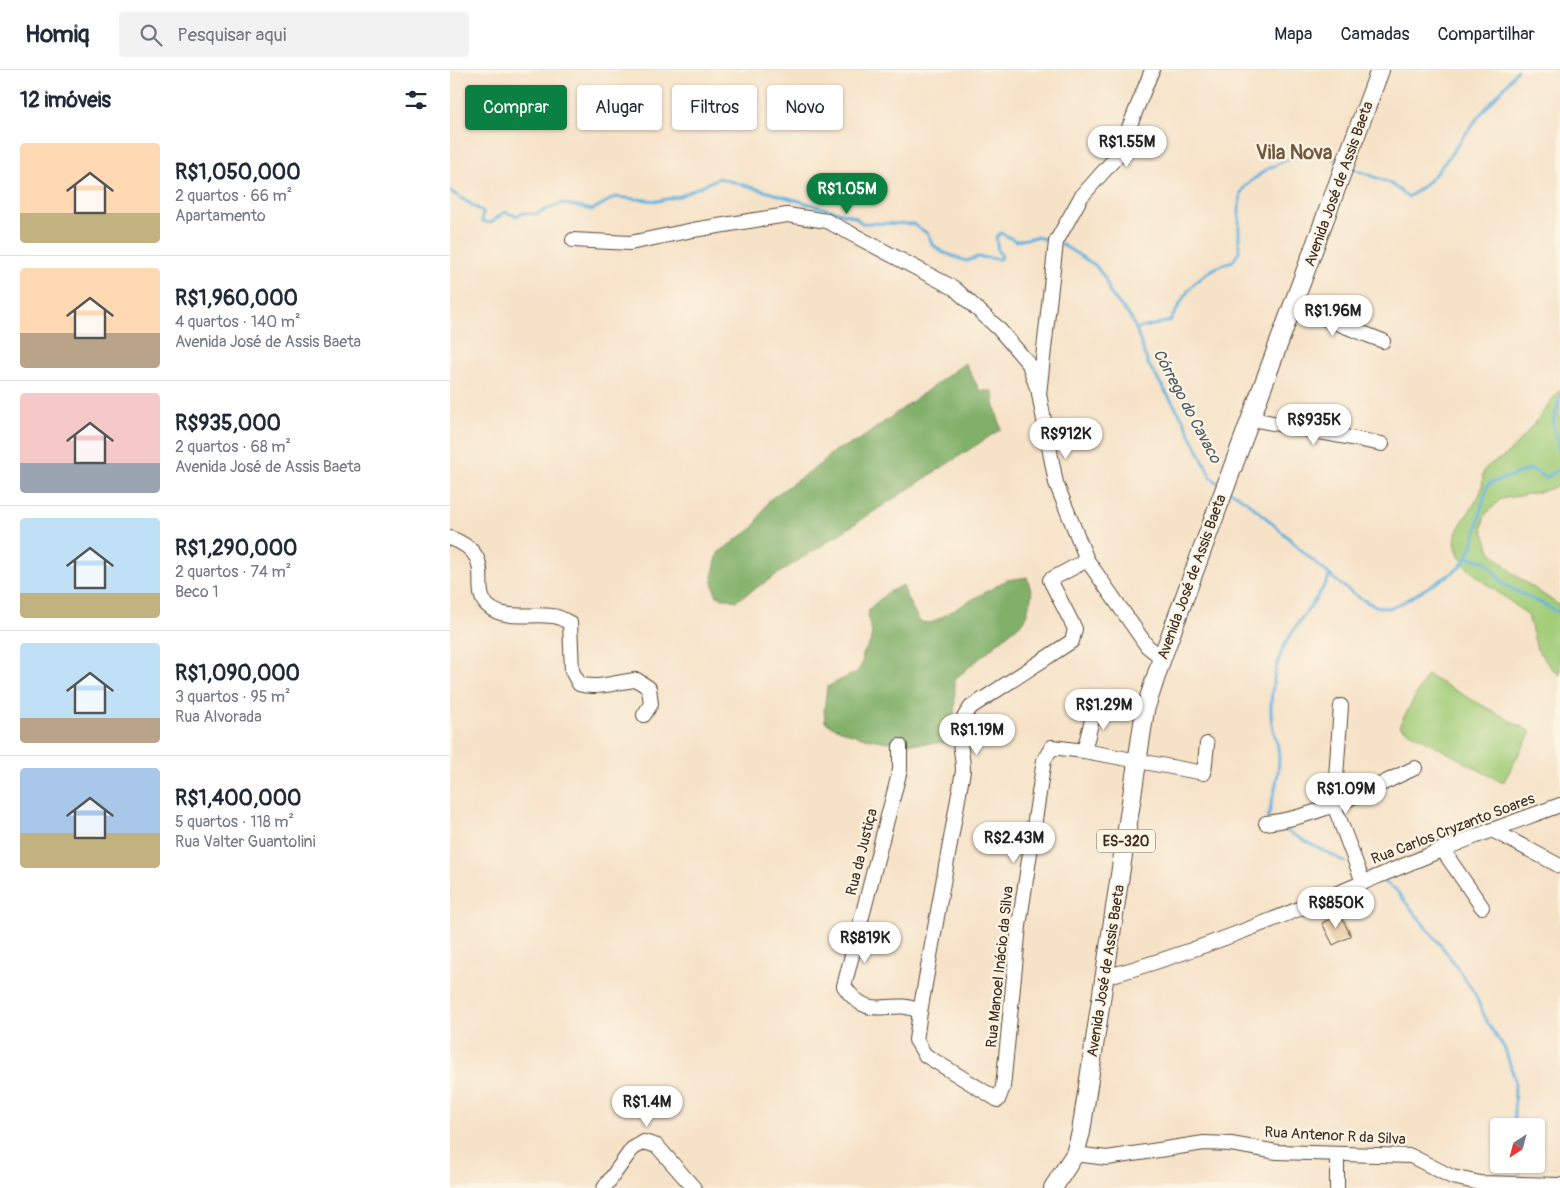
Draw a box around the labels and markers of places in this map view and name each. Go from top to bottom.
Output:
pin: R$1.55M [1081,126,1173,168]
pin: R$1.05M [801,172,893,215]
pin: R$1.96M [1287,294,1379,337]
pin: R$935K [1273,404,1355,446]
pin: R$912K [1025,418,1107,460]
pin: R$1.29M [1058,688,1150,731]
pin: R$1.19M [931,714,1023,756]
pin: R$1.09M [1300,772,1392,815]
pin: R$2.43M [968,822,1060,864]
pin: R$850K [1295,886,1377,929]
pin: R$819K [824,922,906,964]
pin: R$1.4M [606,1086,688,1128]

